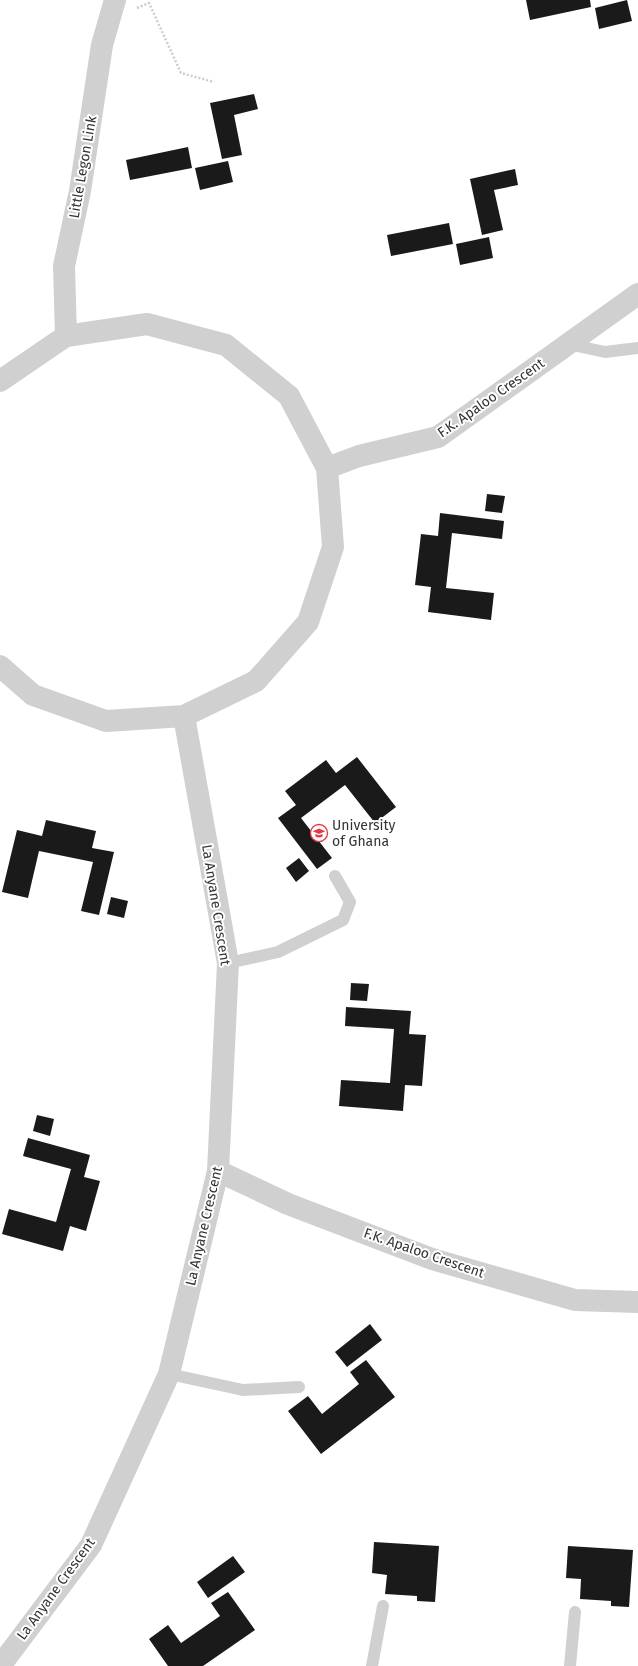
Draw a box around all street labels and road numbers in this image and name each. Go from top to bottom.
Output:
street label: Little Legon Link [66,114,101,220]
street label: F.K. Apaloo Crescent [434,354,548,441]
street label: La Anyane Crescent [198,843,234,968]
street label: La Anyane Crescent [182,1164,226,1287]
street label: F.K. Apaloo Crescent [362,1224,487,1282]
street label: La Anyane Crescent [13,1534,99,1643]

